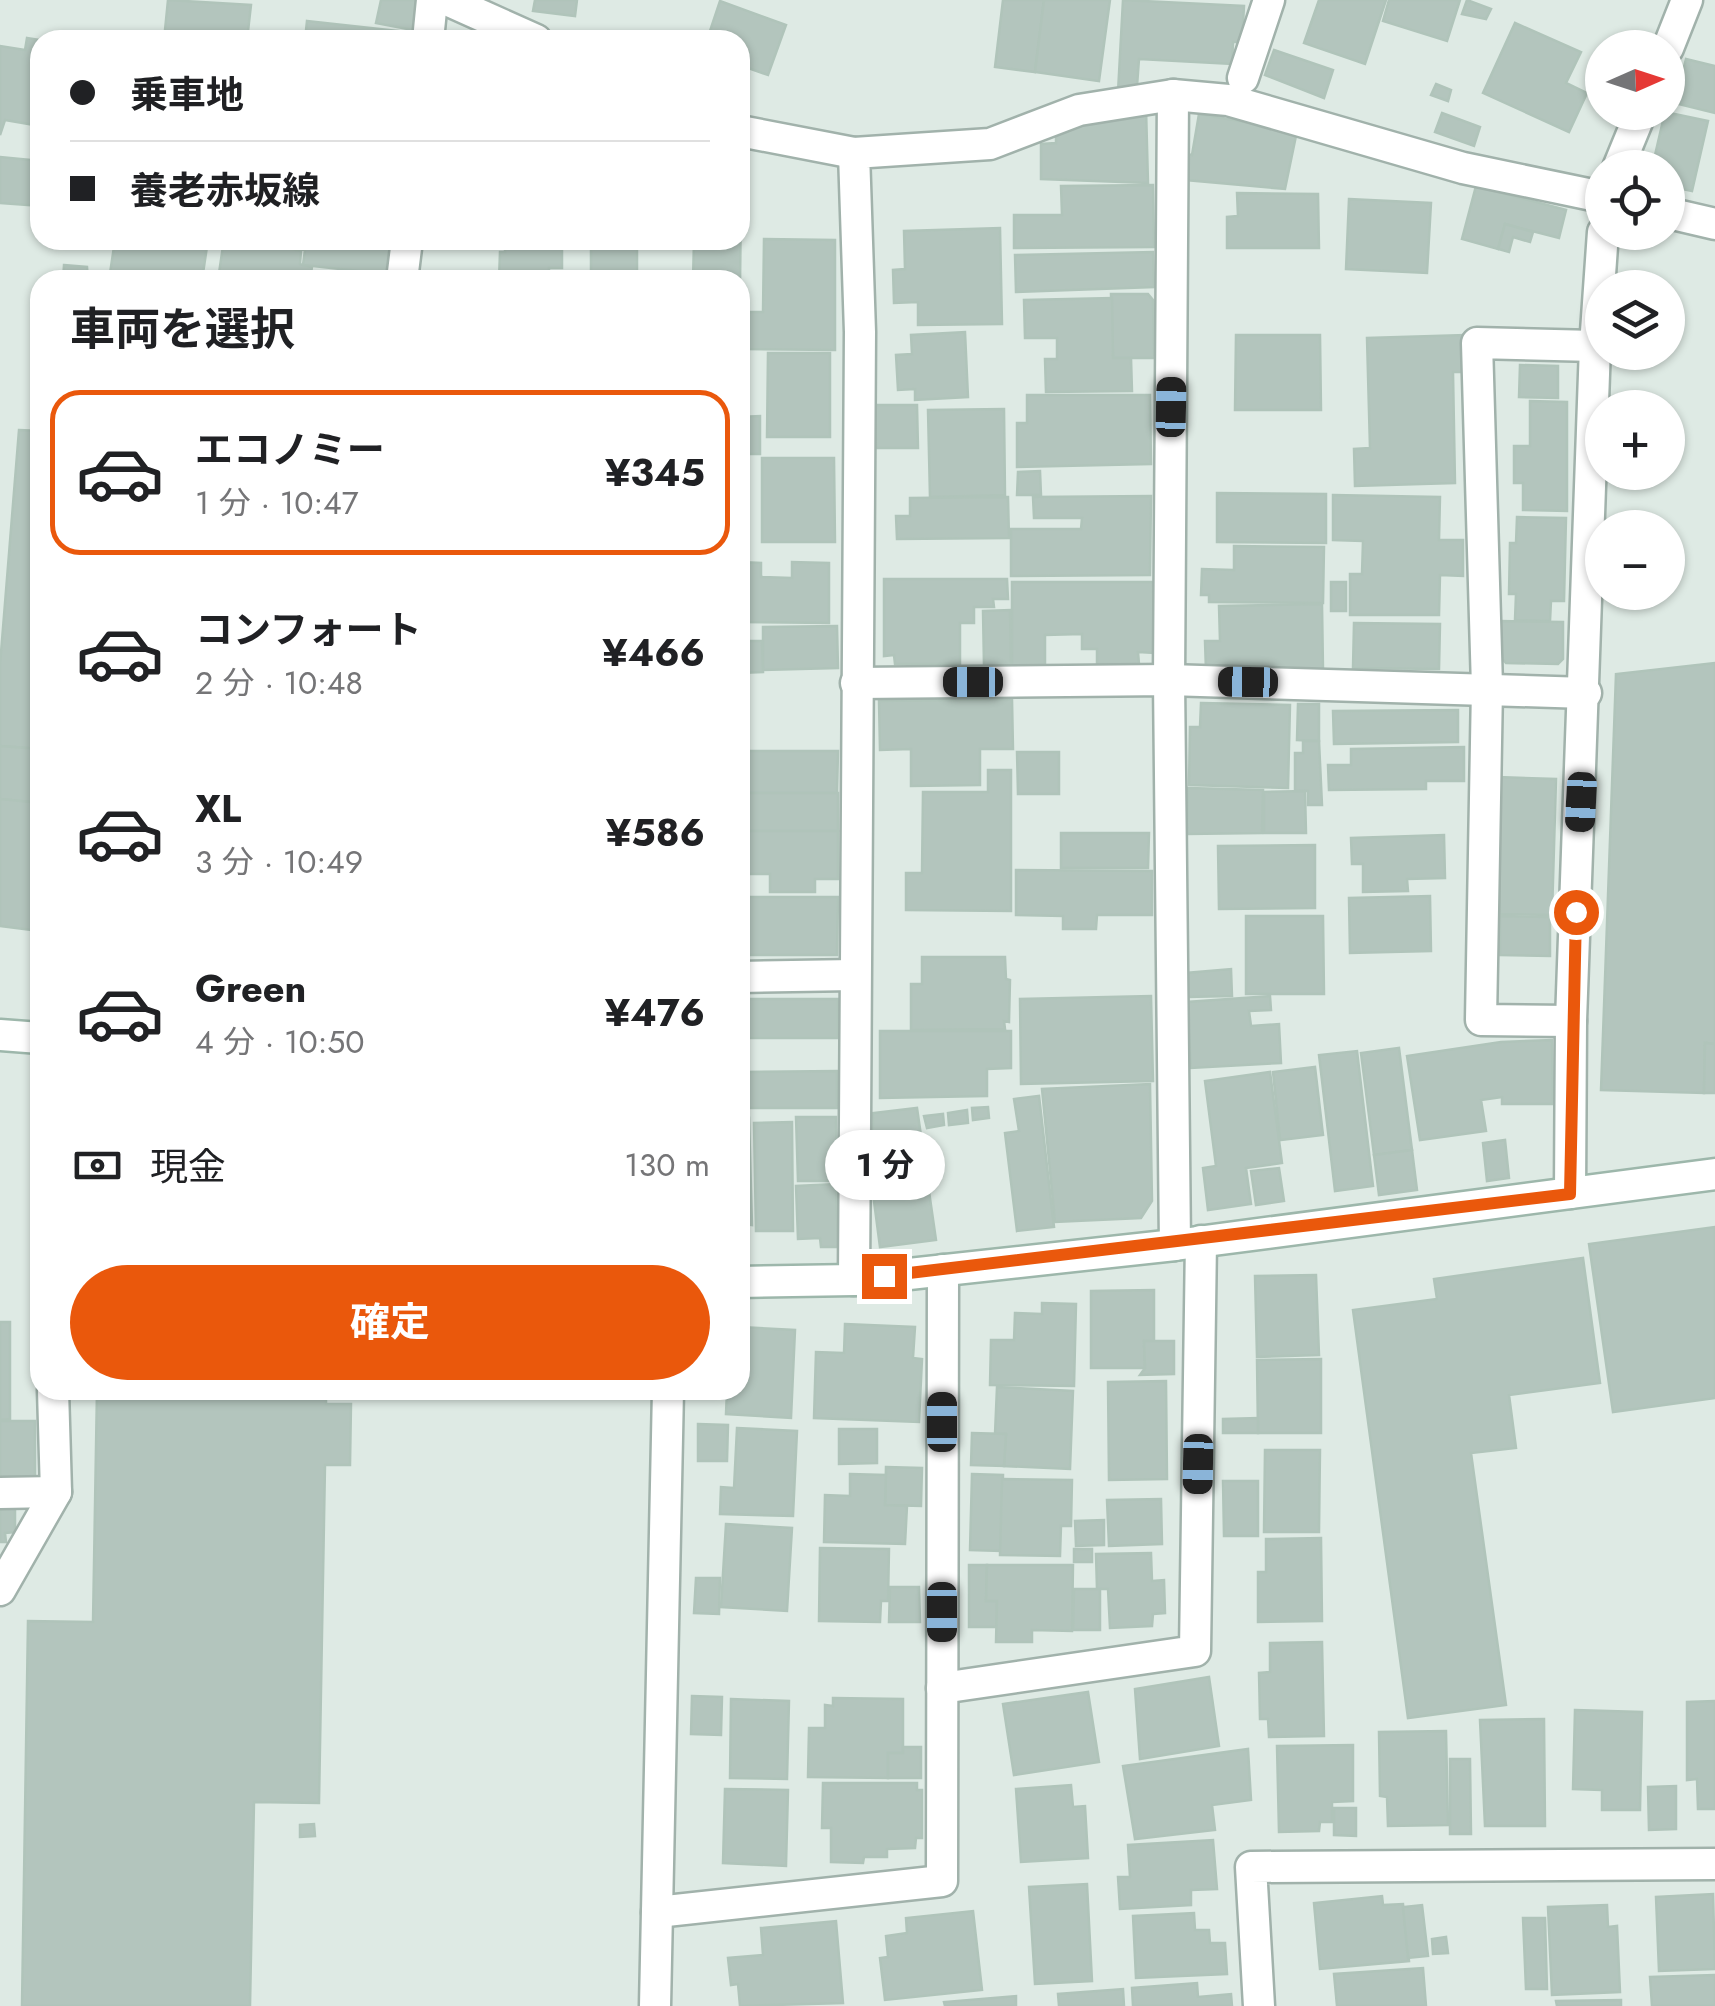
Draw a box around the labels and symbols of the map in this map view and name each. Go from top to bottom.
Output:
north arrow [1585,30,1685,130]
car [1155,377,1187,437]
car [1218,666,1278,698]
car [943,667,1003,697]
car [1564,771,1598,833]
route start [1554,890,1599,935]
callout: 1 分 [824,1131,944,1201]
route end [862,1254,907,1299]
car [927,1392,957,1452]
car [1182,1434,1214,1494]
car [927,1582,957,1642]

